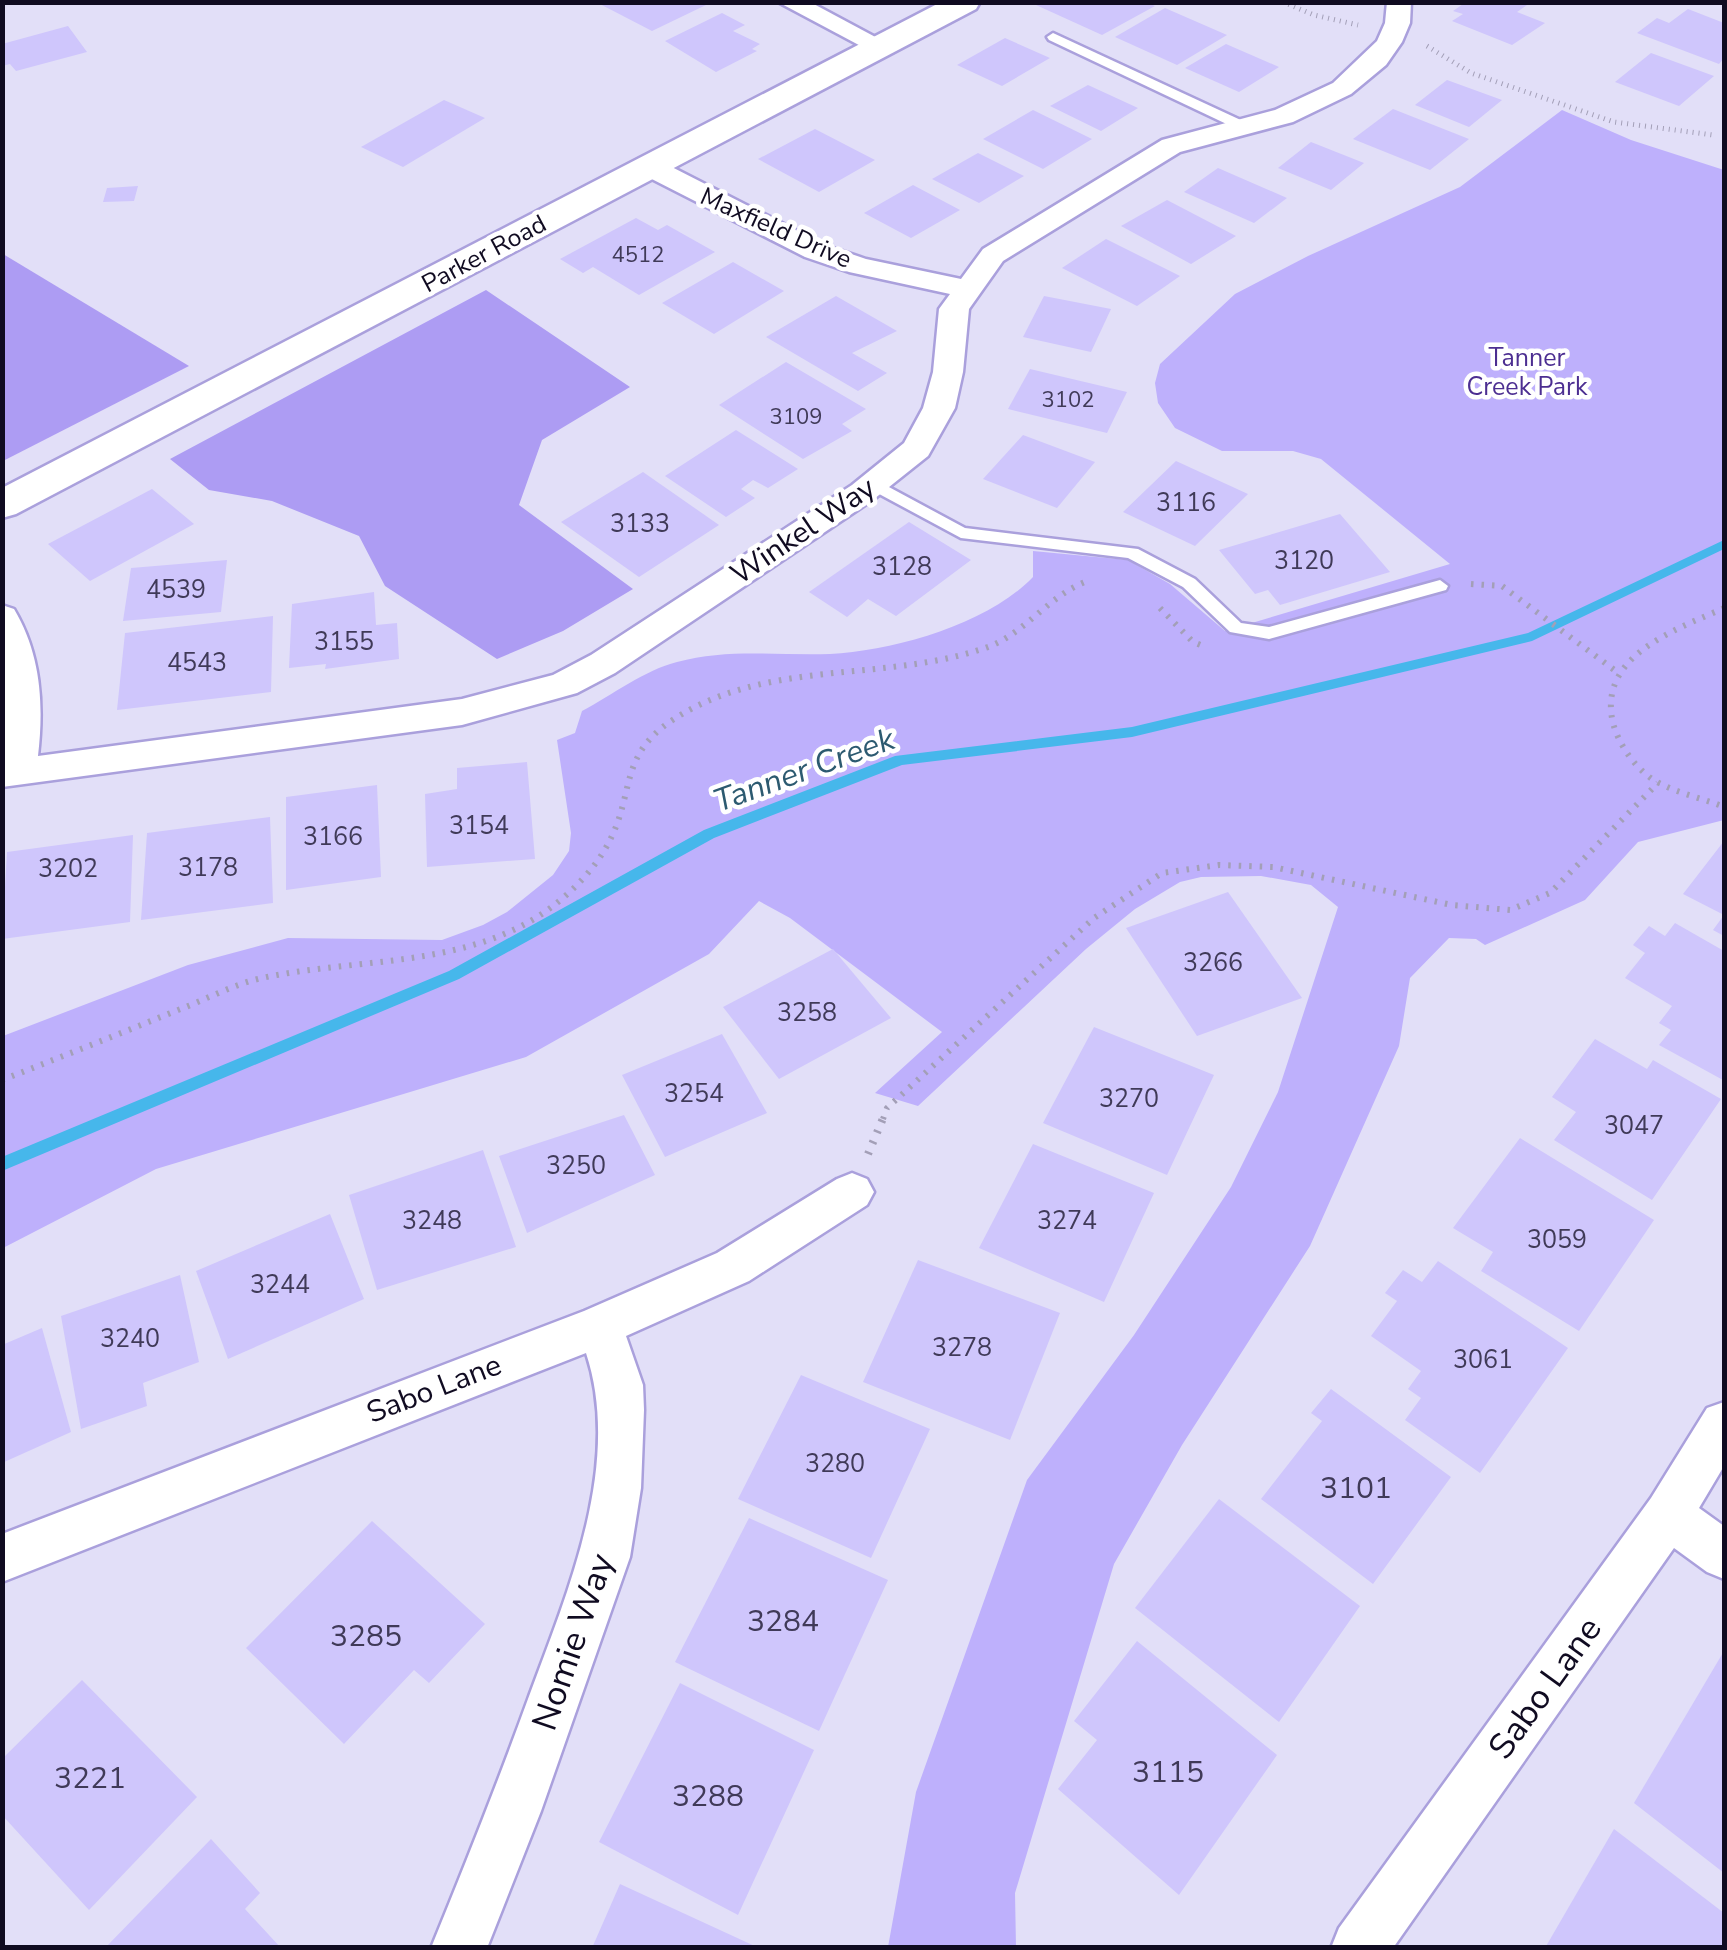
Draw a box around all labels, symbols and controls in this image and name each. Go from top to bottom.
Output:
street label: Maxfield Drive [695,179,857,277]
street label: Parker Road [416,207,552,301]
house number: 4512 [612,240,664,270]
park label: Tanner Creek Park [1466,341,1588,404]
house number: 3102 [1042,385,1094,415]
house number: 3109 [770,402,822,432]
street label: Winkel Way [722,467,884,595]
house number: 3116 [1156,486,1216,520]
house number: 3133 [610,507,670,541]
house number: 3120 [1274,544,1334,578]
house number: 3128 [872,550,932,584]
house number: 4539 [146,573,206,607]
house number: 3155 [314,625,374,659]
house number: 4543 [167,646,227,680]
water label: Tanner Creek [708,717,901,823]
house number: 3154 [449,809,509,843]
house number: 3166 [303,820,363,854]
house number: 3178 [178,851,238,885]
house number: 3202 [38,852,98,886]
house number: 3266 [1183,946,1243,980]
house number: 3258 [777,996,837,1030]
house number: 3254 [664,1077,724,1111]
house number: 3270 [1099,1082,1159,1116]
house number: 3047 [1604,1109,1664,1143]
house number: 3250 [546,1149,606,1183]
house number: 3248 [402,1204,462,1238]
house number: 3274 [1037,1204,1097,1238]
house number: 3059 [1527,1223,1587,1257]
house number: 3244 [250,1268,310,1302]
house number: 3240 [100,1322,160,1356]
house number: 3278 [932,1331,992,1365]
house number: 3061 [1453,1343,1513,1377]
street label: Sabo Lane [361,1345,507,1433]
house number: 3280 [805,1447,865,1481]
house number: 3101 [1320,1468,1392,1509]
street label: Nomie Way [521,1547,625,1737]
house number: 3284 [747,1601,819,1642]
street label: Sabo Lane [1477,1607,1613,1769]
house number: 3285 [330,1616,402,1657]
house number: 3115 [1132,1752,1204,1793]
house number: 3221 [54,1758,126,1799]
house number: 3288 [672,1776,744,1817]

